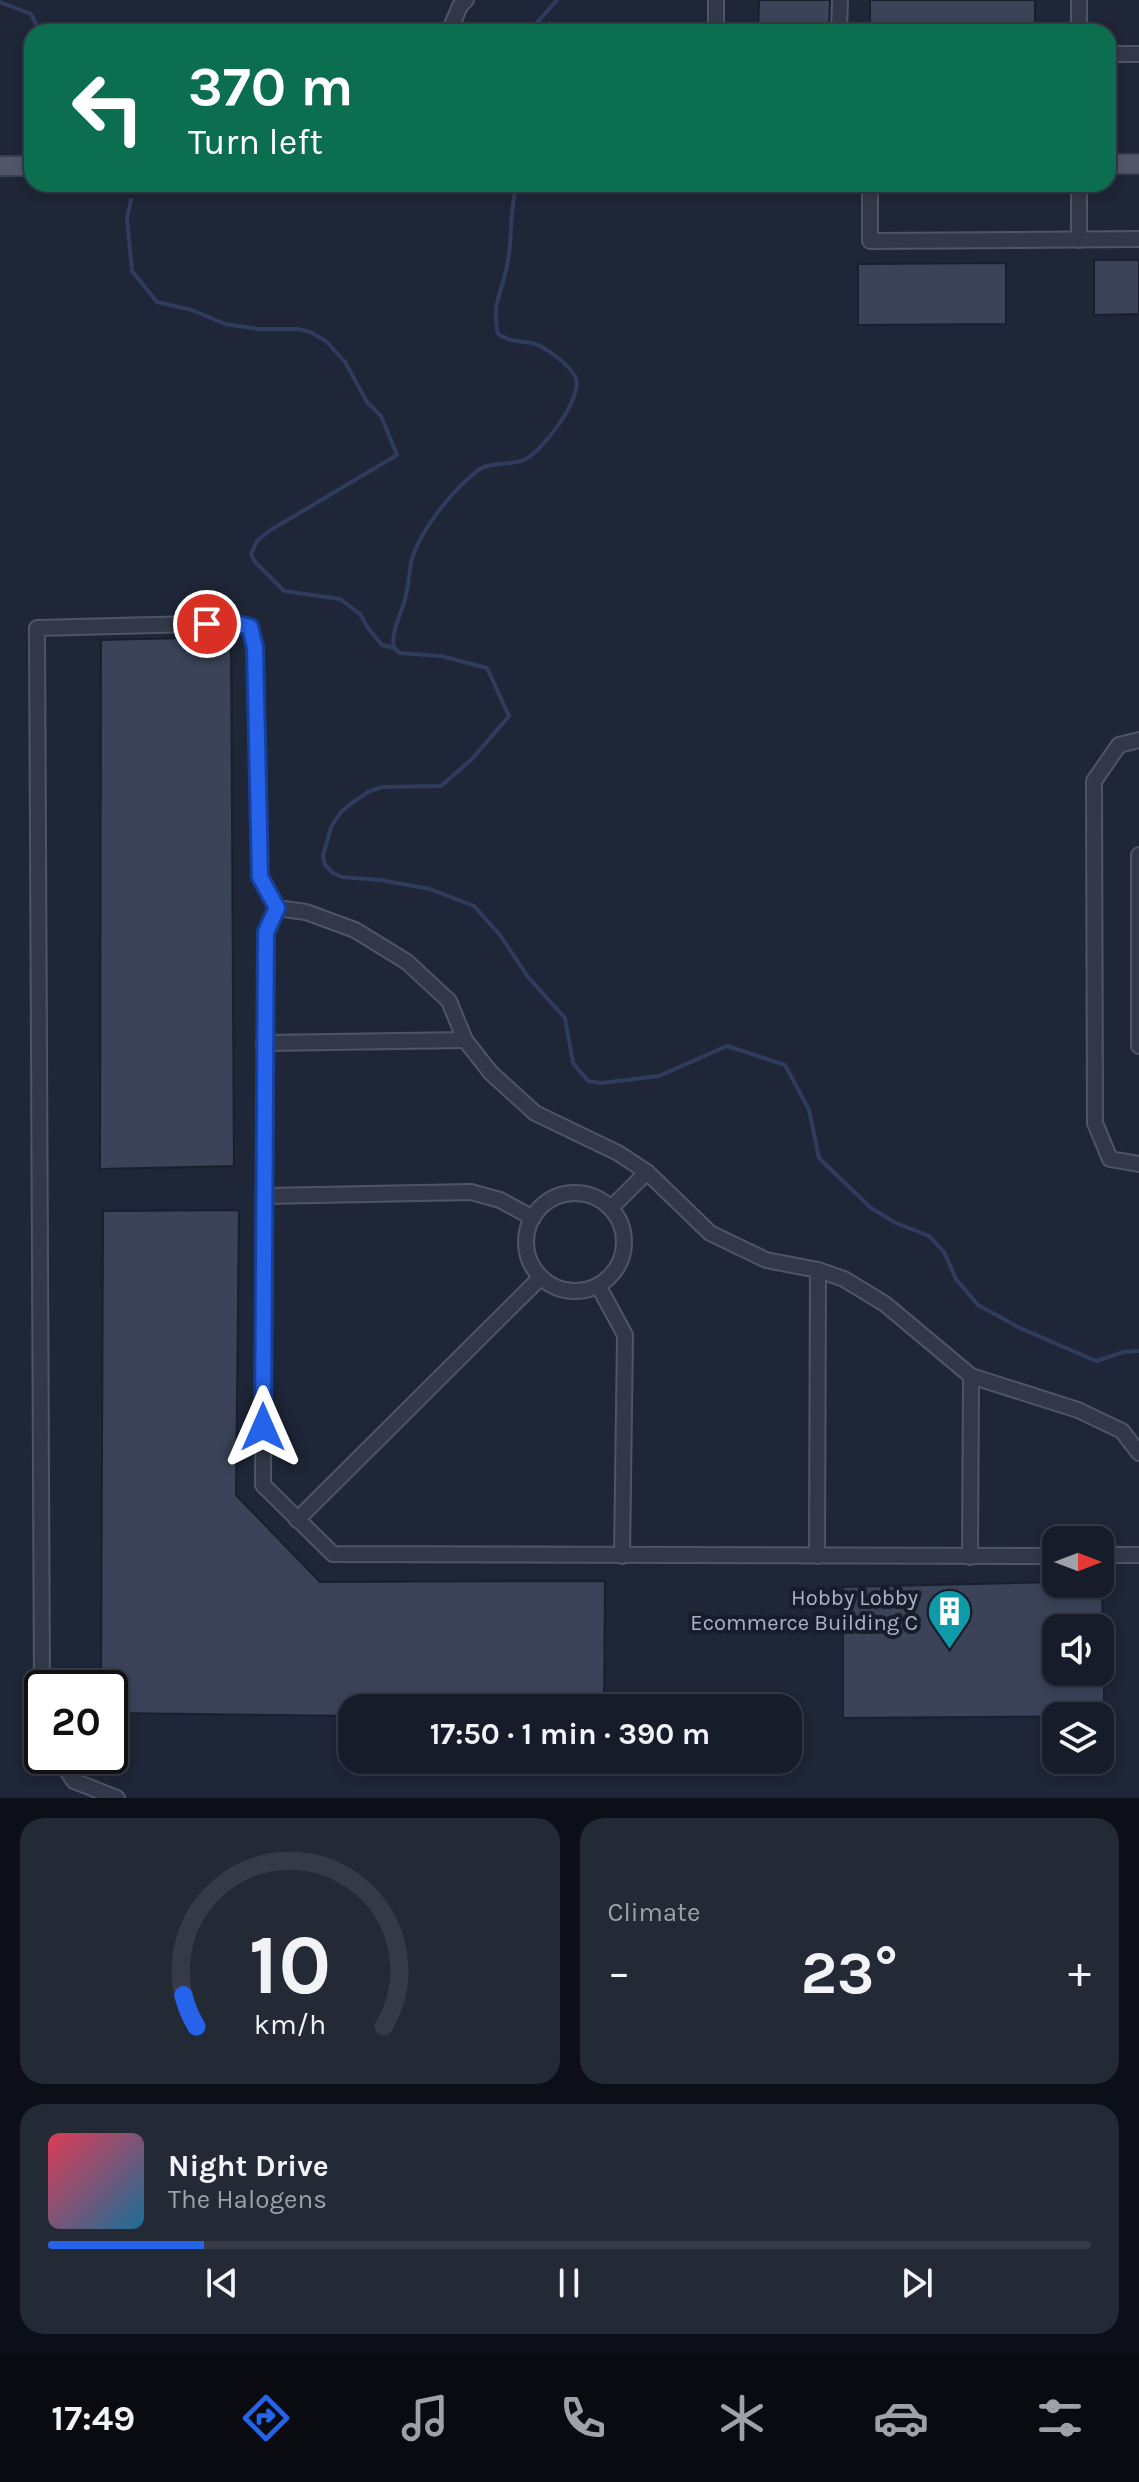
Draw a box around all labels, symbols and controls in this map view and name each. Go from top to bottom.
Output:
text: 370 m [188,54,353,119]
icon: left [56,56,160,160]
text: Turn left [188,121,323,163]
pin [173,590,241,658]
icon: arrive [185,602,229,646]
position arrow [221,1385,305,1469]
north arrow [1042,1526,1114,1598]
map controls [1042,1526,1114,1774]
place label: Hobby Lobby Ecommerce Building C [690,1585,918,1636]
building icon: Hobby Lobby Ecommerce Building C [925,1587,973,1650]
button: sound [1042,1614,1114,1686]
speed limit sign: 20 [24,1670,128,1774]
button: layers [1042,1702,1114,1774]
text: 17:50 · 1 min · 390 m [430,1716,710,1752]
text: Climate [608,1897,700,1928]
text: 10 [249,1917,331,2014]
text: 23° [801,1938,898,2008]
text: − [608,1947,631,1998]
text: + [1068,1947,1091,1998]
text: km/h [254,2008,326,2041]
text: Night Drive [168,2148,329,2184]
text: The Halogens [168,2184,327,2215]
icon: previous [200,2261,244,2305]
icon: pause [547,2261,591,2305]
icon: next [895,2261,939,2305]
icon: directions [238,2390,294,2446]
icon: music [397,2390,453,2446]
icon: phone [555,2390,611,2446]
icon: climate [714,2390,770,2446]
icon: car [873,2390,929,2446]
icon: filters [1032,2390,1088,2446]
text: 17:49 [51,2397,135,2439]

